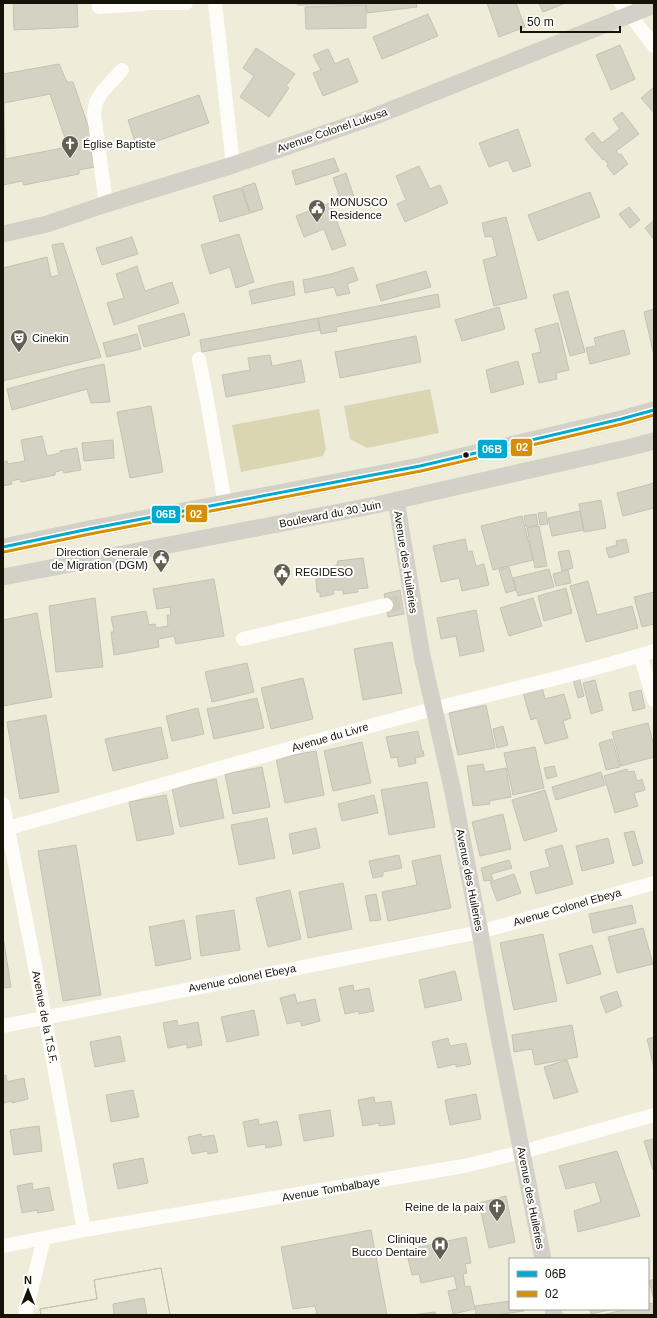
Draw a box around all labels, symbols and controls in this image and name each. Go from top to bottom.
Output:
scale bar [521,8,620,34]
text: 50 m [527,15,554,29]
street label: Avenue Colonel Lukusa [275,105,390,155]
church icon: Église Baptiste [60,134,80,159]
place label: Église Baptiste [83,138,156,150]
place label: MONUSCO Residence [330,196,388,221]
public building icon: MONUSCO Residence [307,198,327,223]
theatre icon: Cinekin [9,328,29,353]
place label: Cinekin [32,332,69,344]
line badge: 02 [510,438,533,457]
line badge: 06B [477,439,508,459]
text: 02 [516,441,528,453]
text: 06B [482,443,502,455]
unlabelled marker [461,450,471,460]
street label: Boulevard du 30 Juin [278,498,382,530]
line badge: 02 [185,504,208,523]
line badge: 06B [151,505,181,524]
text: 06B [156,508,176,520]
text: 02 [190,508,202,520]
street label: Avenue des Huileries [392,510,420,615]
place label: Direction Generale de Migration (DGM) [51,546,148,571]
public building icon: Direction Generale de Migration (DGM) [151,548,171,573]
public building icon: REGIDESO [272,562,292,587]
place label: REGIDESO [295,566,354,578]
street label: Avenue du Livre [290,720,370,754]
street label: Avenue des Huileries [454,828,486,933]
street label: Avenue Colonel Ebeya [512,886,623,928]
street label: Avenue colonel Ebeya [187,962,298,994]
street label: Avenue de la T.S.F. [30,970,60,1064]
street label: Avenue des Huileries [515,1146,547,1251]
street label: Avenue Tombalbaye [281,1174,381,1204]
church icon: Reine de la paix [487,1197,507,1222]
place label: Reine de la paix [405,1201,484,1213]
place label: Clinique Bucco Dentaire [352,1233,427,1258]
hospital icon: Clinique Bucco Dentaire [430,1235,450,1260]
legend [509,1258,649,1310]
text: 06B [545,1267,566,1281]
north arrow [8,1270,48,1310]
text: N [24,1274,32,1286]
text: 02 [545,1287,559,1301]

